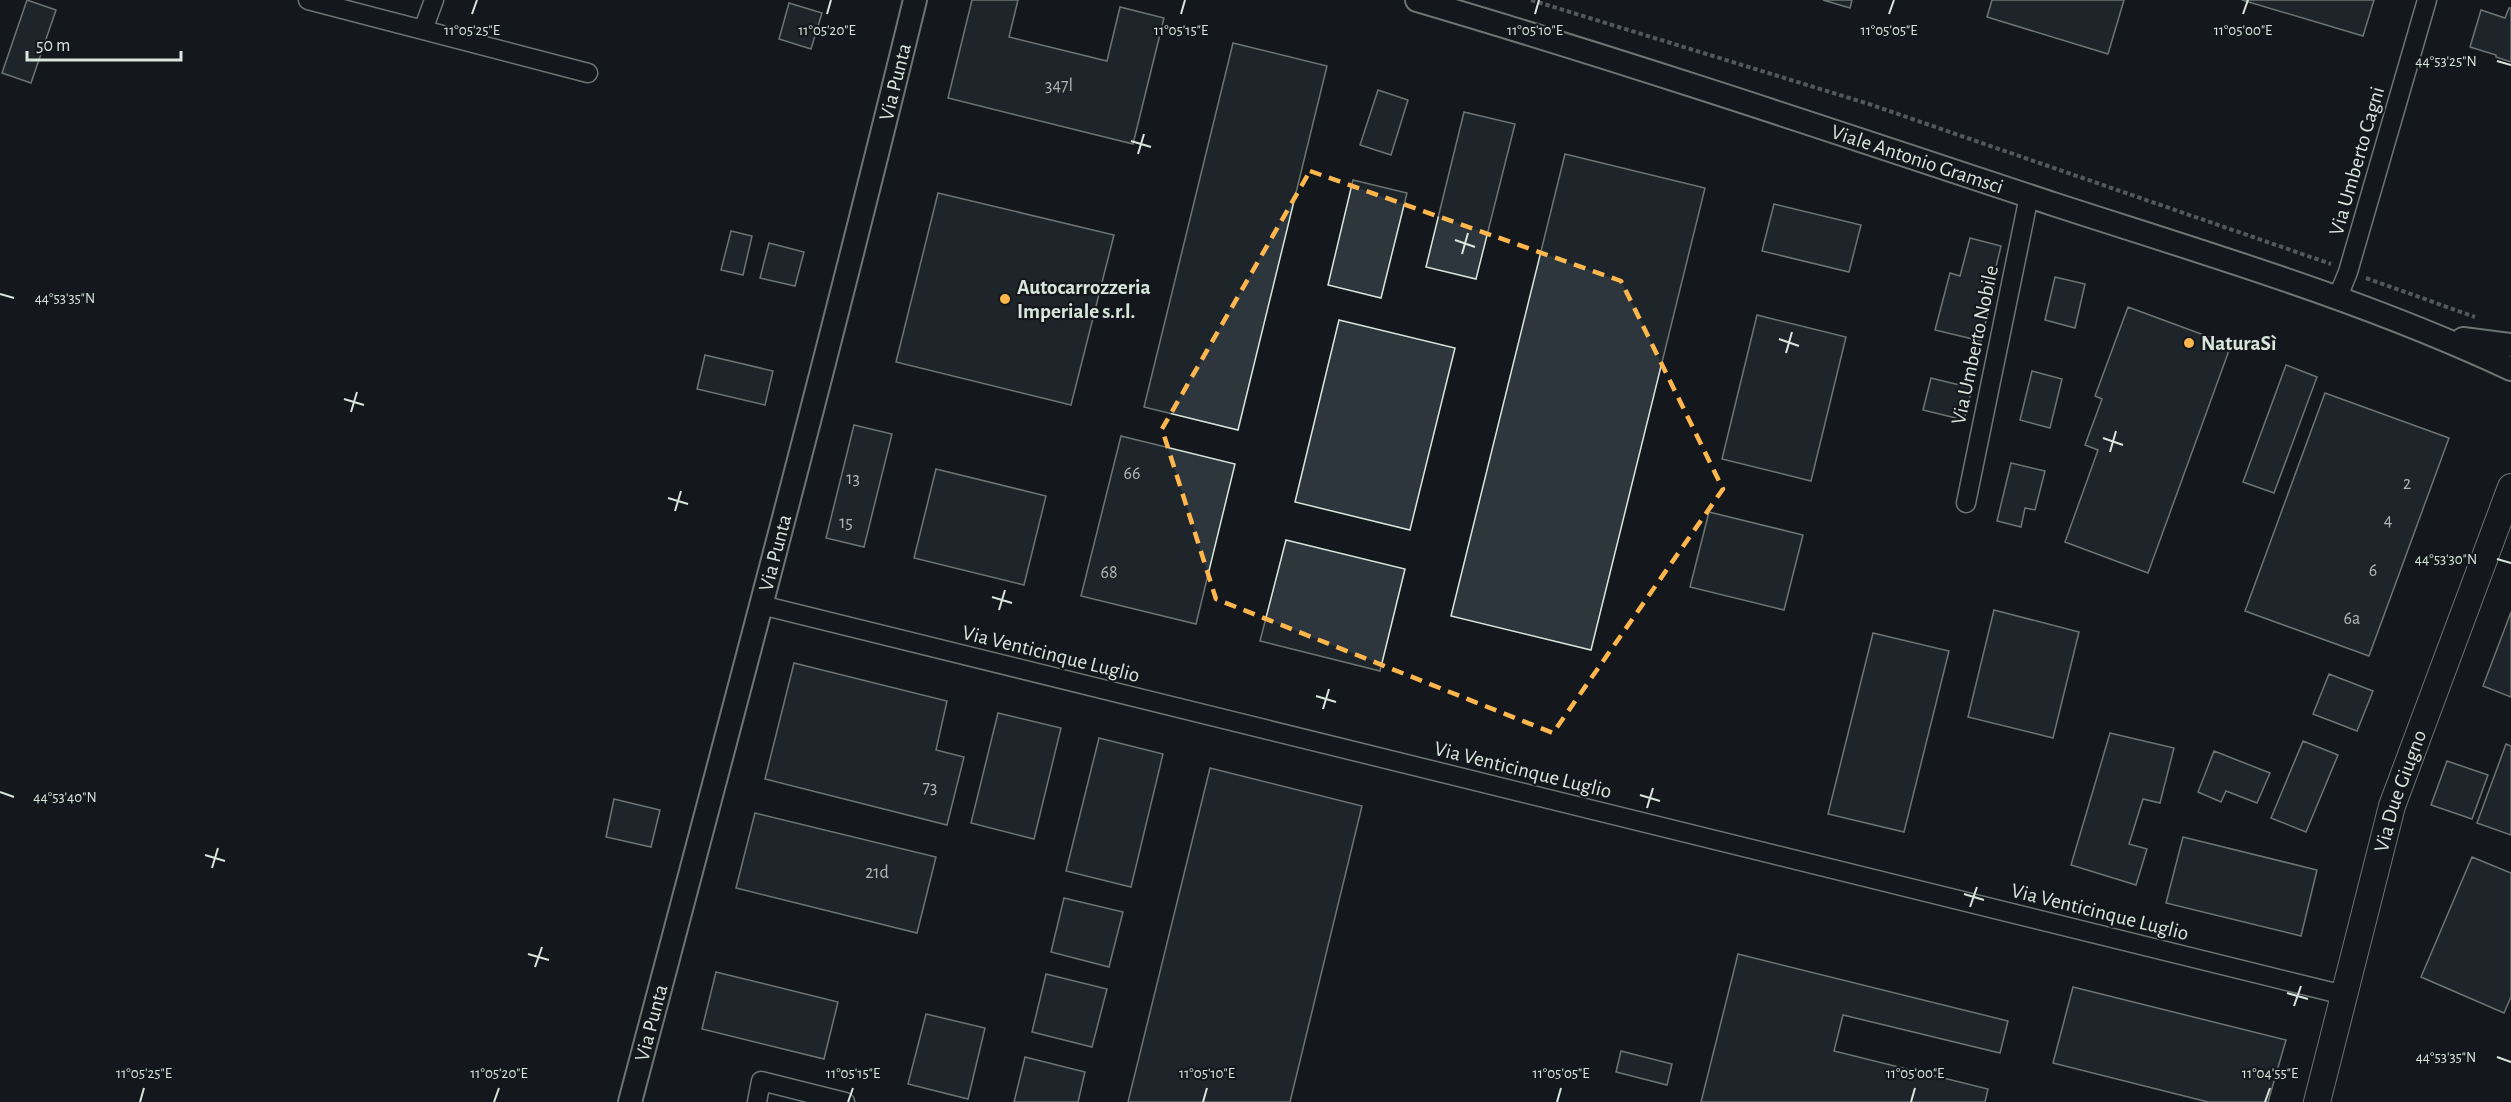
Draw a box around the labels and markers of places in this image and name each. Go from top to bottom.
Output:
place label: Autocarrozzeria Imperiale s.r.l. [1017,277,1151,322]
marker: Autocarrozzeria Imperiale s.r.l. [998,292,1012,306]
place label: NaturaSì [2201,333,2277,354]
marker: NaturaSì [2182,336,2196,350]

